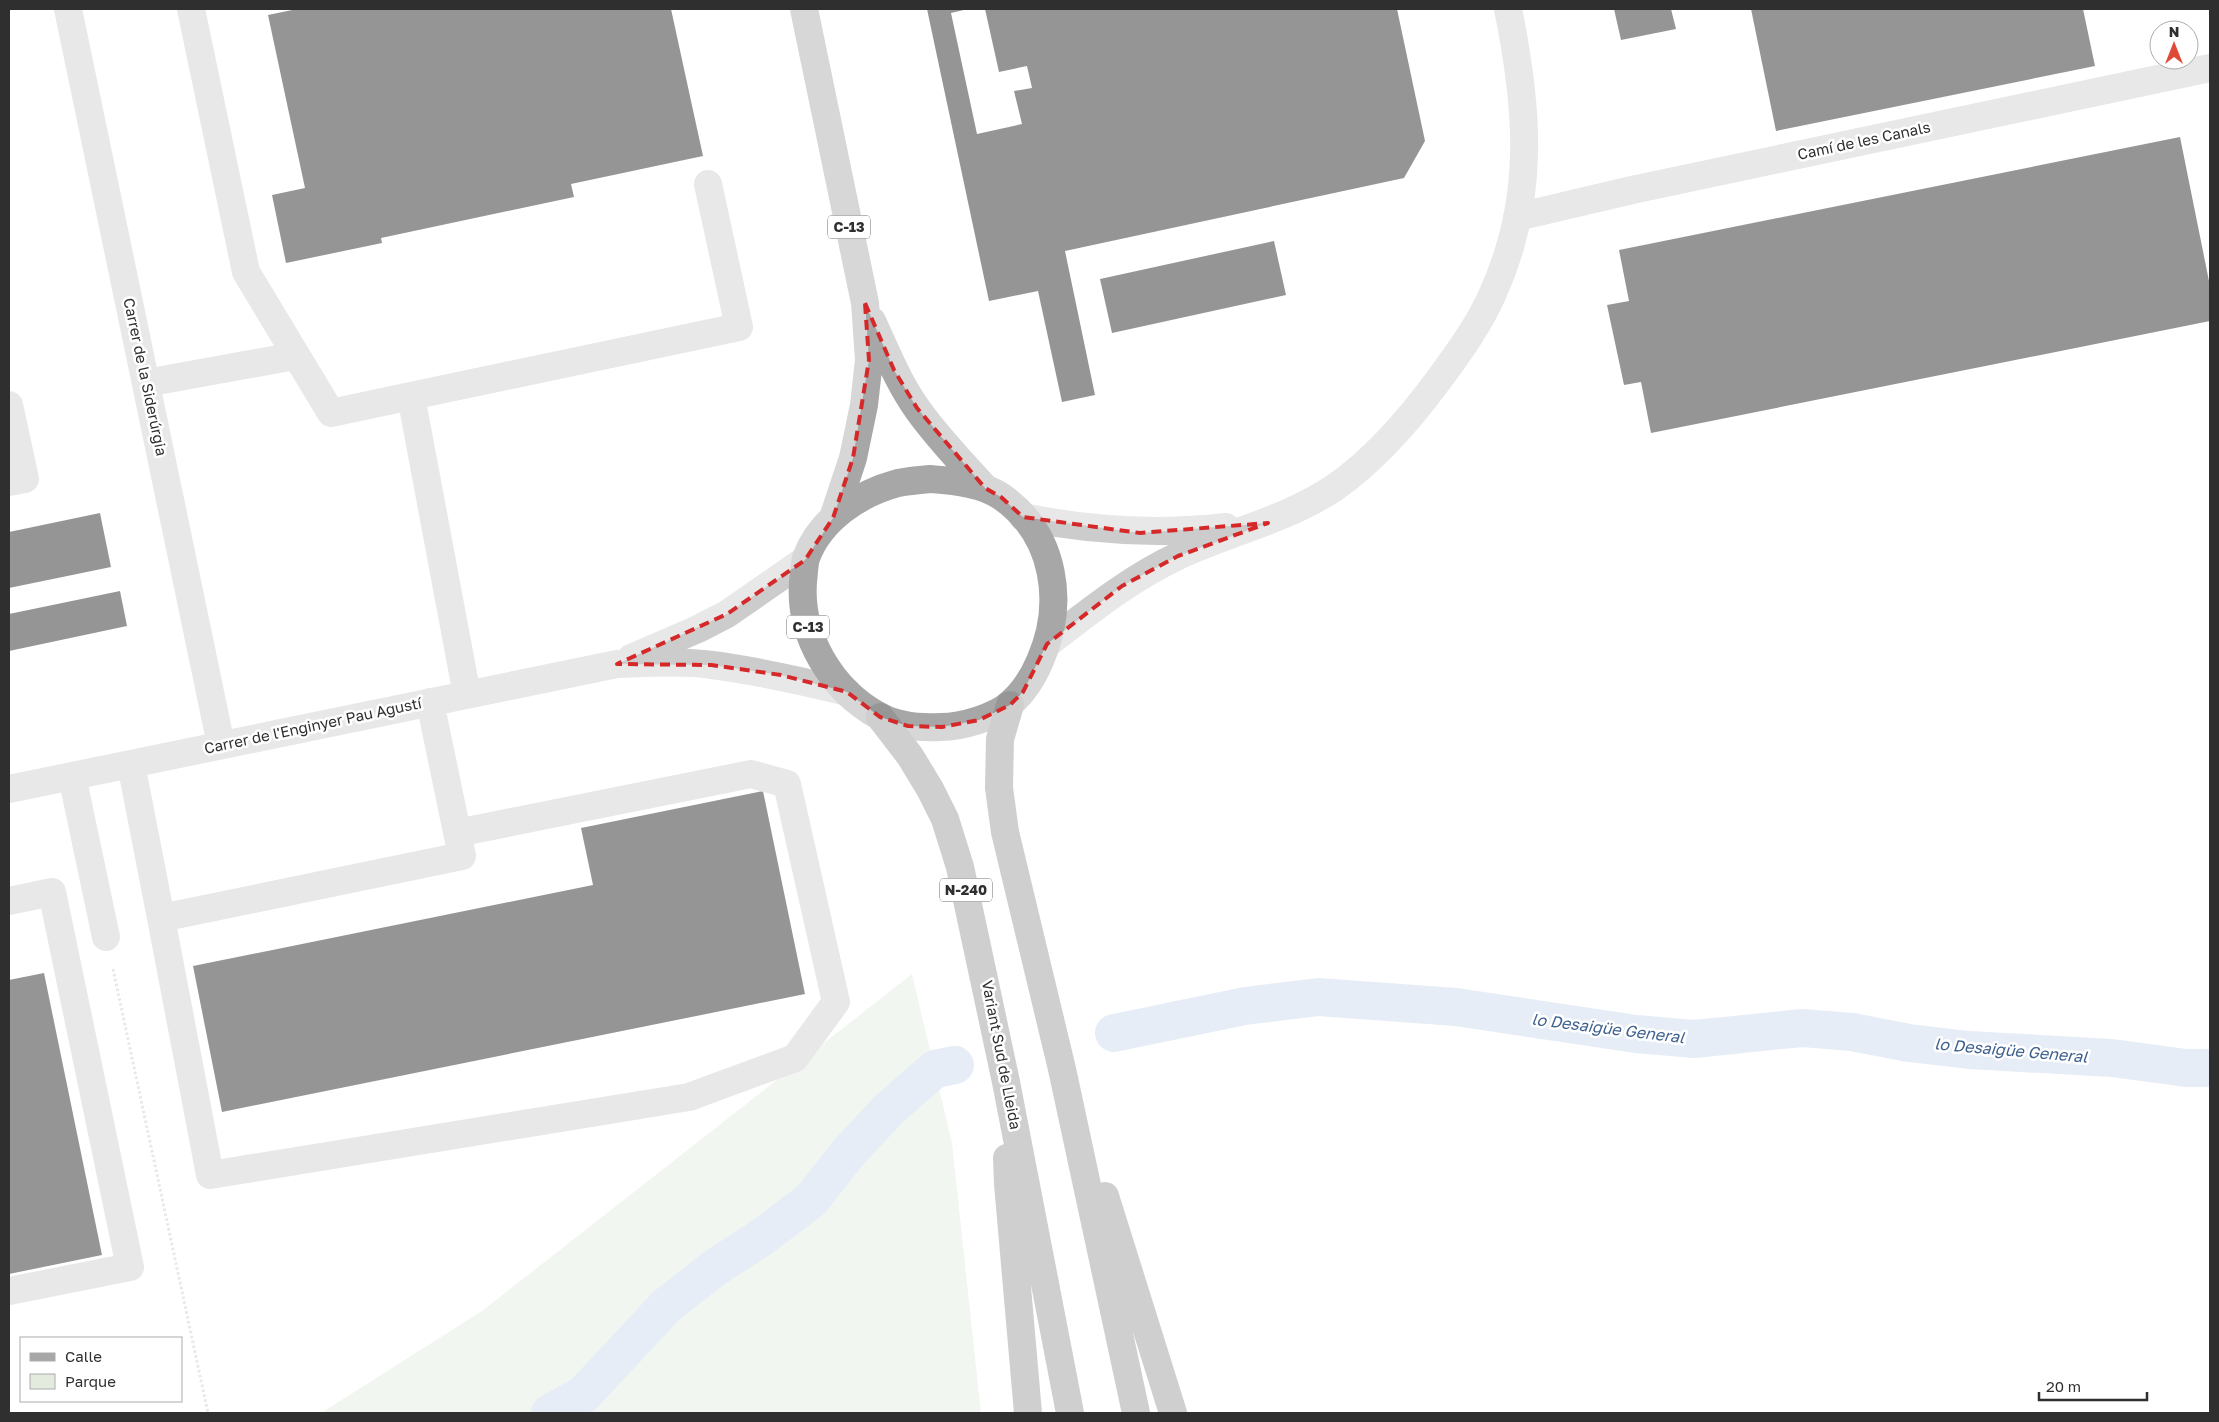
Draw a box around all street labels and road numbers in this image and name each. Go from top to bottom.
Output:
street label: Camí de les Canals [1796,117,1932,163]
road number: C-13 [828,216,870,238]
street label: Carrer de la Siderúrgia [120,296,172,457]
road number: C-13 [787,616,829,638]
street label: Carrer de l'Enginyer Pau Agustí [202,693,424,757]
road number: N-240 [940,878,992,902]
street label: Variant Sud de Lleida [979,979,1025,1131]

